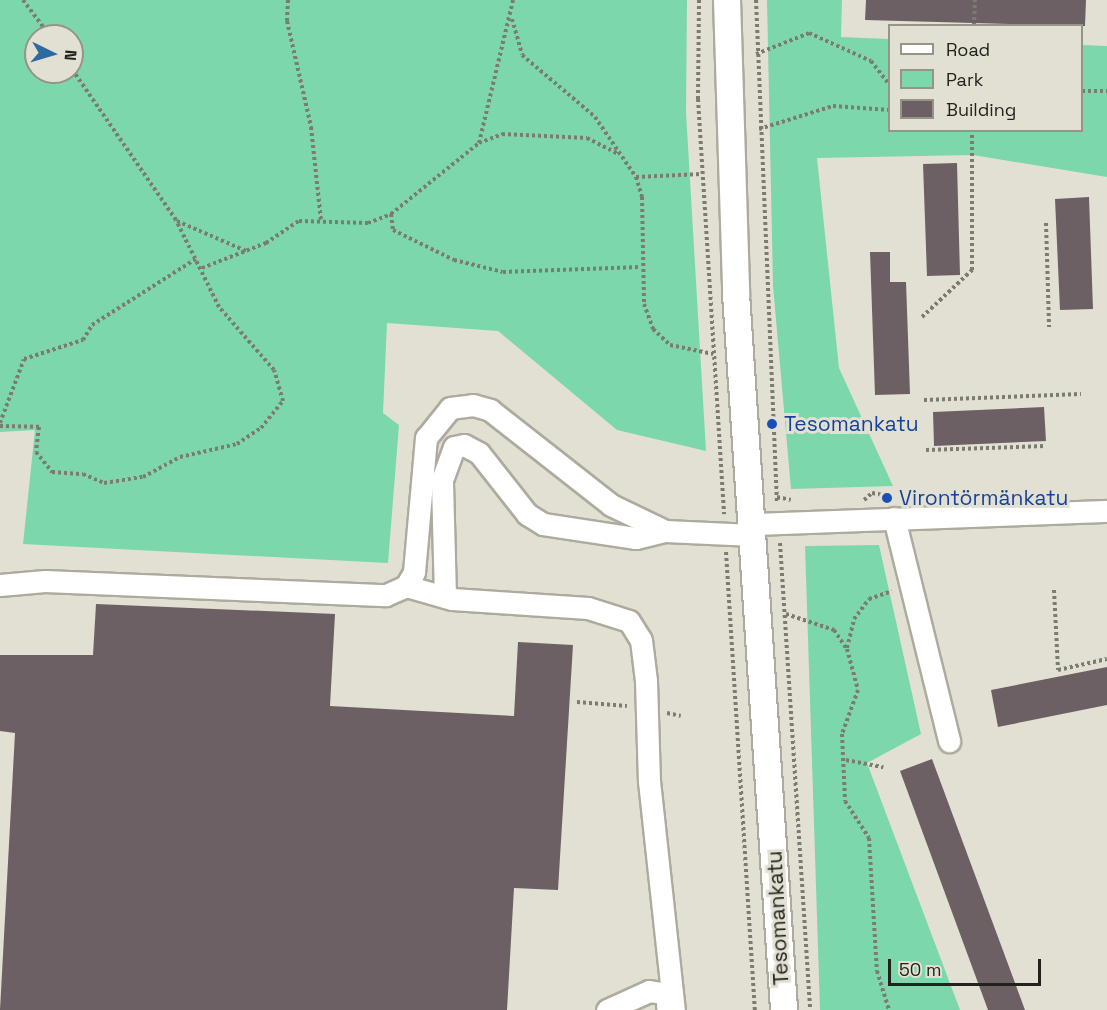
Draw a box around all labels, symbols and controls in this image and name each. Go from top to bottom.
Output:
north arrow [24,24,84,84]
legend [888,24,1083,132]
text: Road [946,38,990,61]
text: N [60,49,81,62]
text: Park [946,68,983,91]
text: Building [946,98,1016,121]
place label: Tesomankatu [784,411,919,437]
marker: Tesomankatu [765,417,779,431]
place label: Virontörmänkatu [899,485,1068,511]
marker: Virontörmänkatu [880,491,894,505]
street label: Tesomankatu [762,850,794,986]
scale bar [891,947,1044,985]
text: 50 m [899,958,941,981]

